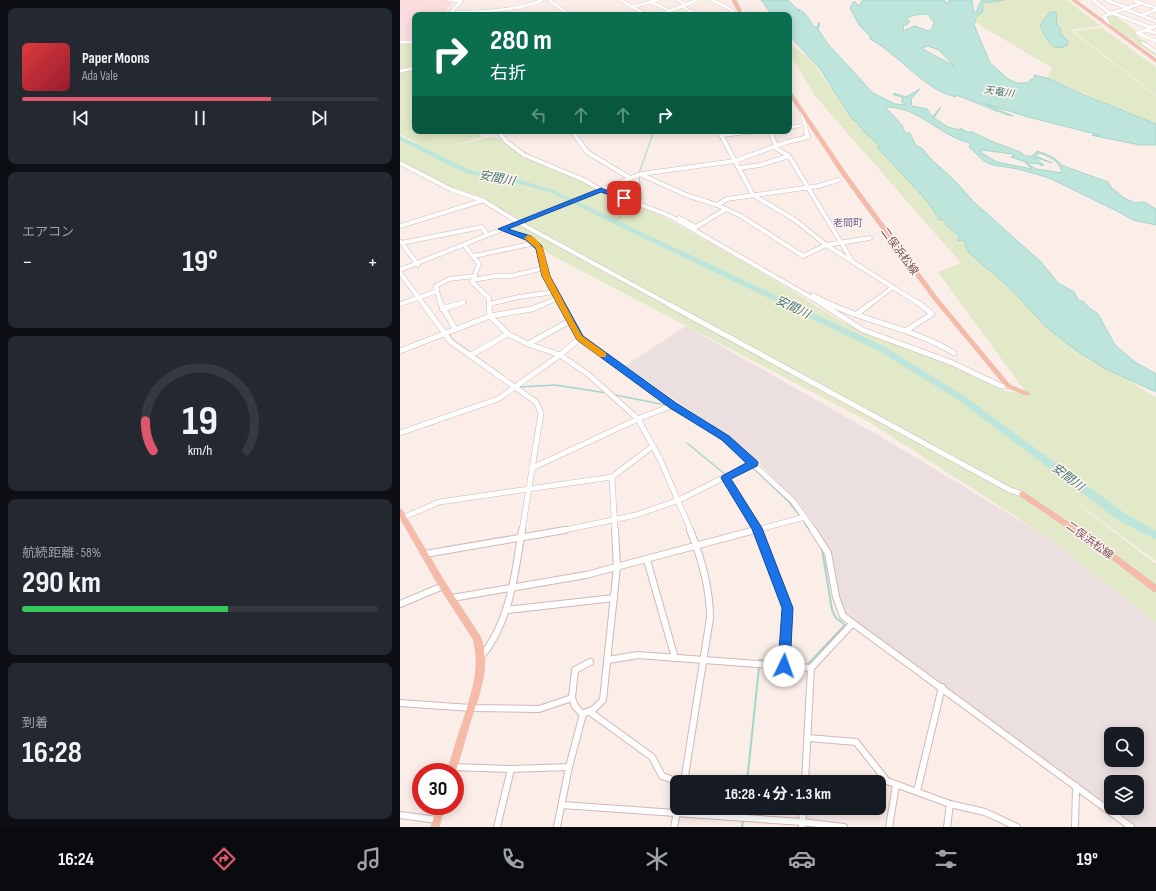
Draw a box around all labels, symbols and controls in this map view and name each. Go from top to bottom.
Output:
text: 280 m [490,24,552,57]
icon: right [424,28,476,80]
text: Paper Moons [82,49,150,68]
text: 右折 [490,63,526,84]
text: Ada Vale [82,68,118,84]
water label: 天竜川 [983,84,1016,100]
icon: left [528,104,550,126]
icon: ahead [570,104,592,126]
icon: ahead [612,104,634,126]
icon: right [654,104,676,126]
icon: previous [70,107,92,129]
icon: pause [189,107,211,129]
icon: next [308,107,330,129]
water label: 安間川 [478,168,518,190]
pin [607,181,641,215]
icon: arrive [613,187,635,209]
district label: 老間町 [833,217,863,229]
text: エアコン [22,224,74,240]
street label: 二俣浜松線 [878,225,921,277]
text: 19° [182,244,218,280]
text: − [22,249,33,276]
text: + [367,249,378,276]
water label: 安間川 [773,293,814,323]
text: 19 [182,397,218,446]
text: km/h [188,442,212,459]
water label: 安間川 [1049,461,1088,495]
street label: 二俣浜松線 [1064,519,1116,562]
text: 航続距離 · 58% [22,545,101,561]
text: 290 km [22,565,101,601]
position arrow [763,645,805,687]
text: 到着 [22,715,48,731]
map controls [1104,727,1144,815]
button: search [1104,727,1144,767]
text: 16:28 [22,735,82,771]
speed limit sign: 30 [412,763,464,815]
button: layers [1104,775,1144,815]
text: 16:28 · 4 分 · 1.3 km [725,785,831,804]
icon: directions [210,845,238,873]
icon: music [355,845,383,873]
icon: phone [499,845,527,873]
icon: climate [643,845,671,873]
icon: car [788,845,816,873]
icon: filters [932,845,960,873]
text: 16:24 [58,849,94,870]
text: 19° [1077,849,1098,870]

